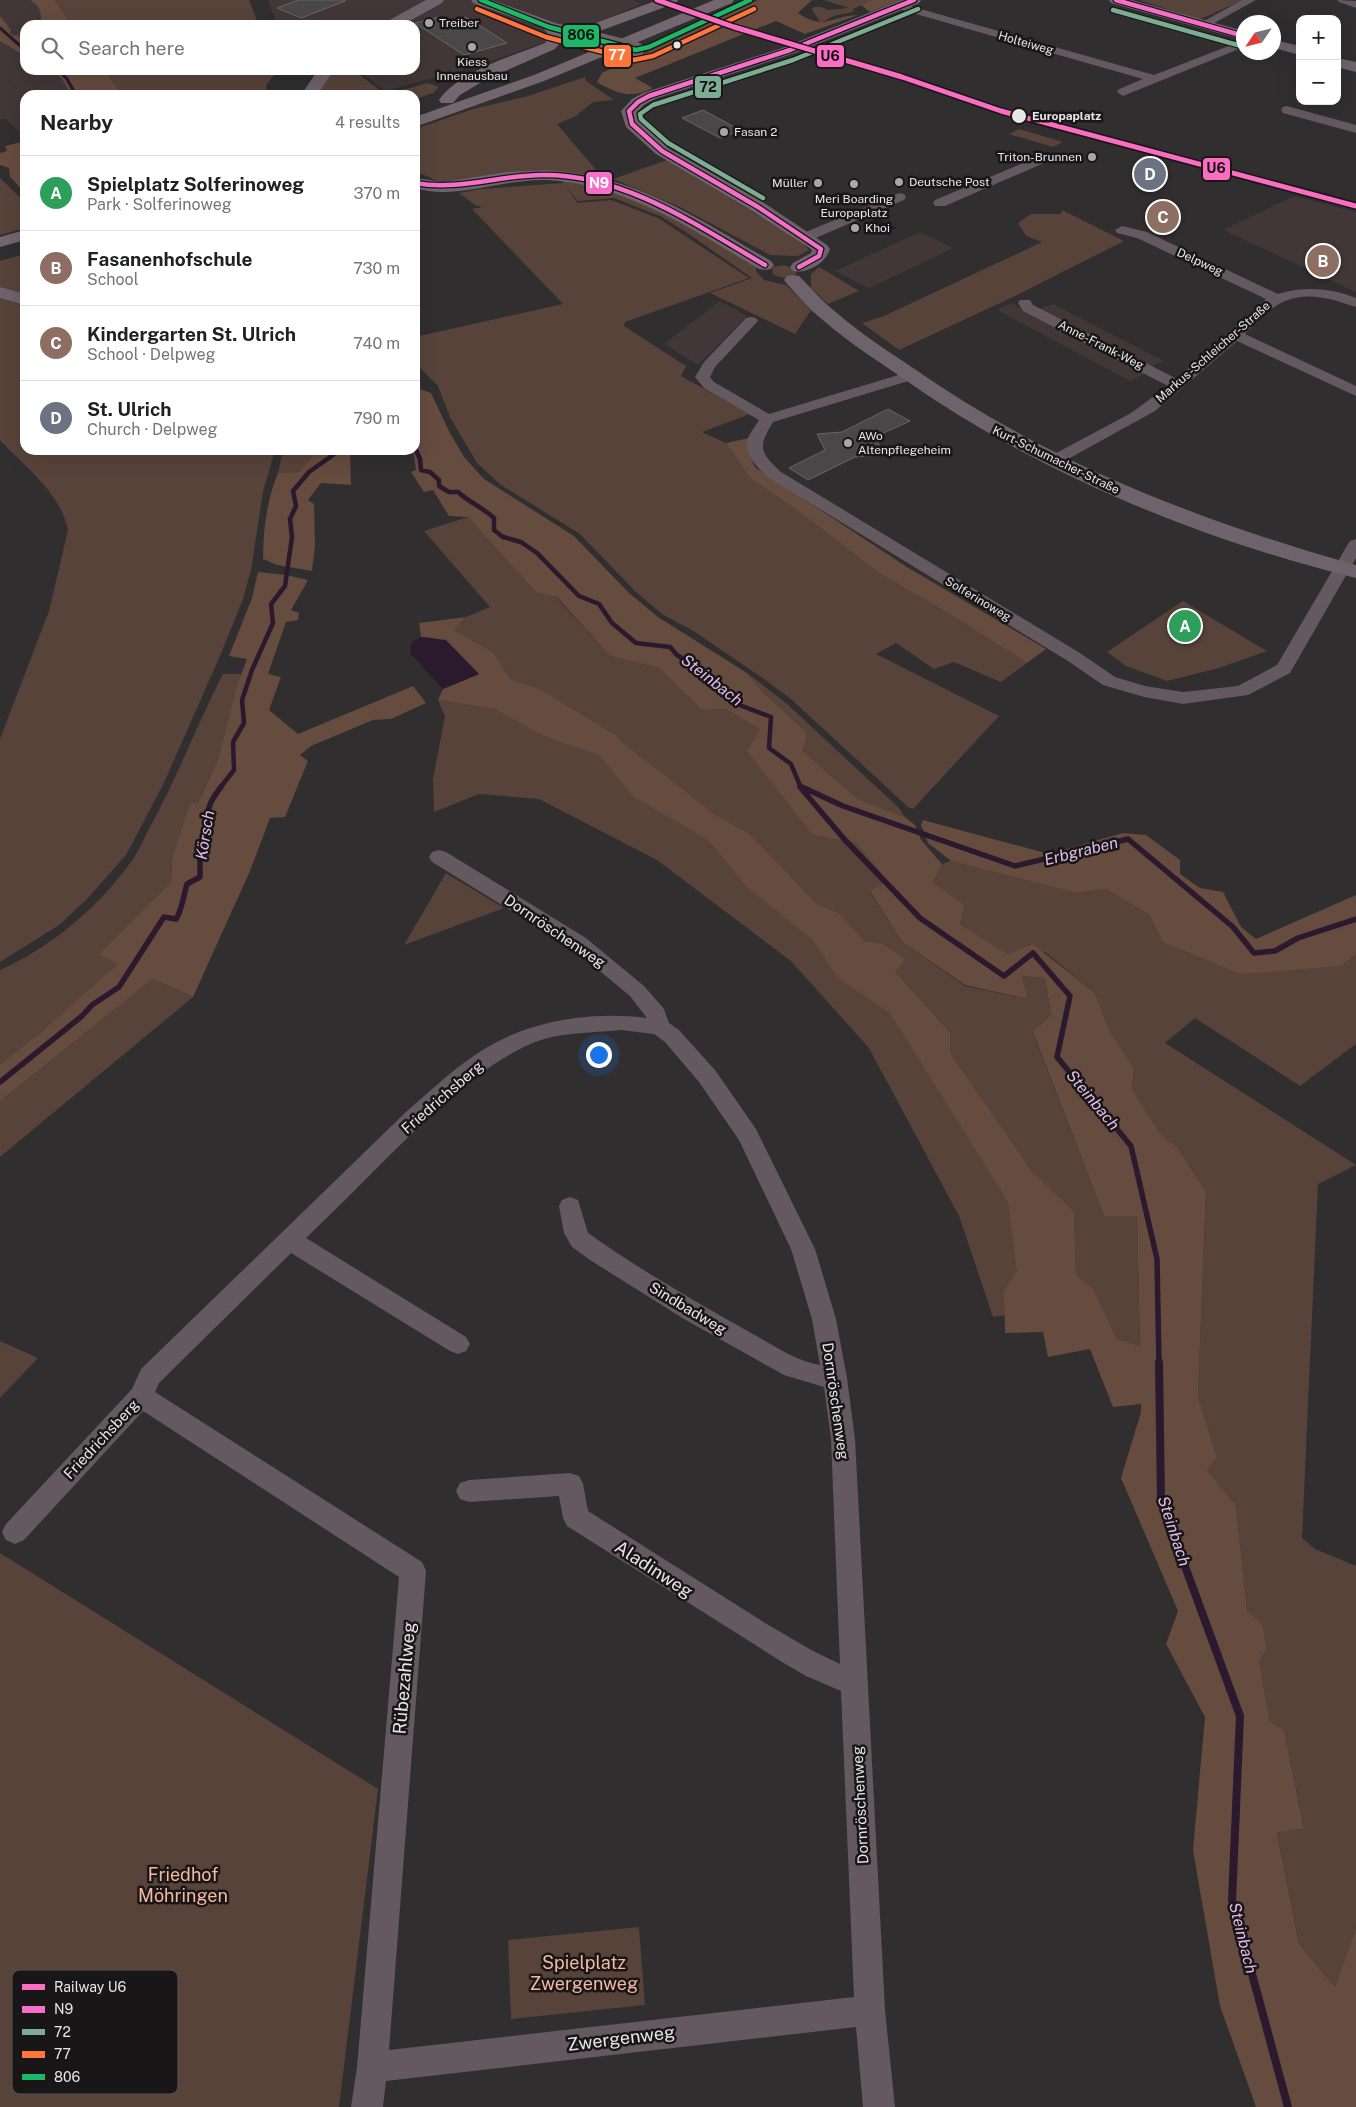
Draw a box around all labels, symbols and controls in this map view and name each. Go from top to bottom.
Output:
north arrow [1236,15,1281,60]
map controls [1296,15,1341,105]
button: + [1296,15,1341,60]
place label: Treiber [439,16,479,30]
marker: Treiber [423,17,435,29]
search box [20,20,420,75]
line badge: 806 [562,24,600,48]
text: 806 [567,27,595,43]
street label: Holteiweg [997,28,1055,58]
icon: search [38,34,66,62]
text: Search here [78,37,185,59]
unlabelled marker [672,40,682,50]
marker: Kiess Innenausbau [466,41,478,53]
line badge: 77 [603,44,632,68]
line badge: U6 [816,44,845,68]
text: 77 [608,47,626,63]
text: U6 [820,48,840,64]
place label: Kiess Innenausbau [436,55,508,83]
button: − [1296,60,1341,105]
line badge: 72 [694,75,722,99]
text: 72 [699,79,717,95]
marker: Europaplatz [1010,107,1028,125]
place label: Europaplatz [1032,109,1101,123]
text: Nearby [40,110,113,135]
text: 4 results [335,113,400,132]
place label: Fasan 2 [734,125,777,139]
marker: Fasan 2 [718,126,730,138]
place label: Triton-Brunnen [998,150,1082,164]
marker: Triton-Brunnen [1086,151,1098,163]
pin: D [1134,155,1166,193]
line badge: U6 [1202,157,1231,181]
text: U6 [1206,160,1226,176]
line badge: N9 [585,171,613,195]
text: Spielplatz Solferinoweg [87,173,304,195]
text: N9 [589,175,609,191]
place label: Deutsche Post [909,175,990,189]
place label: Müller [772,176,808,190]
marker: Deutsche Post [893,176,905,188]
marker: Müller [812,177,824,189]
marker: Meri Boarding Europaplatz [848,178,860,190]
text: A [50,184,62,203]
text: 370 m [353,184,400,203]
place label: Meri Boarding Europaplatz [815,192,893,220]
text: Park · Solferinoweg [87,195,232,214]
pin: C [1147,198,1179,236]
place label: Khoi [865,221,890,235]
marker: Khoi [849,222,861,234]
pin: B [1307,242,1339,280]
street label: Delpweg [1175,245,1225,279]
text: Fasanenhofschule [87,248,252,270]
text: B [51,259,61,278]
text: 730 m [353,259,400,278]
text: School [87,270,138,289]
street label: Markus-Schleicher-Straße [1153,298,1273,405]
street label: Anne-Frank-Weg [1056,317,1146,373]
text: Kindergarten St. Ulrich [87,323,296,345]
text: C [50,334,62,353]
text: 740 m [353,334,400,353]
text: School · Delpweg [87,345,215,364]
text: St. Ulrich [87,398,172,420]
text: D [50,409,62,428]
text: 790 m [353,409,400,428]
text: Church · Delpweg [87,420,218,439]
street label: Kurt-Schumacher-Straße [990,423,1122,497]
place label: AWo Altenpflegeheim [858,429,951,457]
marker: AWo Altenpflegeheim [842,437,854,449]
street label: Solferinoweg [942,574,1014,624]
pin: A [1169,607,1201,645]
water label: Steinbach [678,650,746,710]
water label: Körsch [192,809,218,861]
water label: Erbgraben [1042,833,1120,869]
street label: Dornröschenweg [501,891,609,971]
your location [586,1042,612,1068]
street label: Friedrichsberg [398,1057,486,1137]
water label: Steinbach [1062,1066,1124,1134]
street label: Sindbadweg [646,1278,730,1338]
street label: Dornröschenweg [819,1341,853,1461]
street label: Friedrichsberg [60,1396,142,1482]
water label: Steinbach [1154,1494,1194,1568]
street label: Aladinweg [611,1536,697,1602]
street label: Rübezahlweg [389,1621,419,1735]
street label: Dornröschenweg [848,1746,872,1864]
park label: Friedhof Möhringen [138,1864,228,1906]
water label: Steinbach [1225,1900,1261,1976]
park label: Spielplatz Zwergenweg [530,1952,638,1994]
legend [12,1970,178,2094]
text: Railway U6 [54,1979,127,1995]
text: N9 [54,2001,74,2017]
street label: Zwergenweg [566,2021,676,2055]
text: 72 [54,2024,71,2040]
text: 77 [54,2046,71,2062]
text: 806 [54,2069,80,2085]

